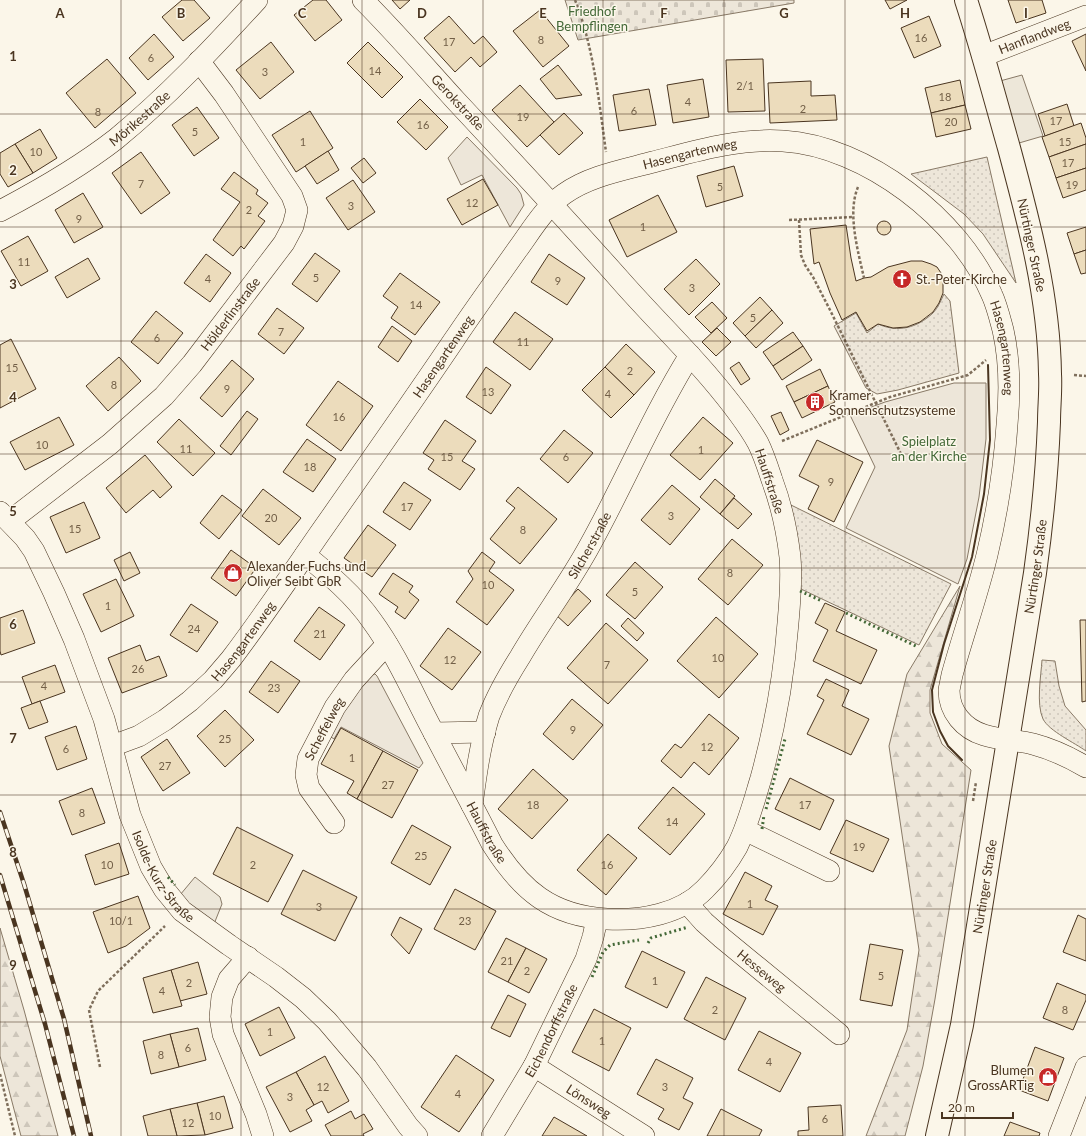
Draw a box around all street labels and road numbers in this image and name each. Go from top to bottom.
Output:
street label: Hanflandweg [996,15,1073,57]
street label: Gerokstraße [428,71,488,133]
street label: Mörikestraße [106,87,173,149]
street label: Hasengartenweg [641,135,738,172]
street label: Nürtinger Straße [1014,197,1050,293]
street label: Hölderlinstraße [197,274,263,354]
street label: Hasengartenweg [987,298,1017,396]
street label: Hasengartenweg [409,312,477,401]
street label: Hauffstraße [752,446,788,516]
street label: Silcherstraße [564,509,614,582]
street label: Nürtinger Straße [1021,518,1050,615]
street label: Hasengartenweg [208,598,279,685]
street label: Scheffelweg [301,693,348,763]
street label: Hauffstraße [463,799,510,866]
street label: Isolde-Kurz-Straße [129,828,198,926]
street label: Nürtinger Straße [969,838,1000,935]
street label: Hesseweg [734,946,790,995]
street label: Eichendorffstraße [521,981,581,1080]
street label: Lönsweg [563,1081,615,1121]

